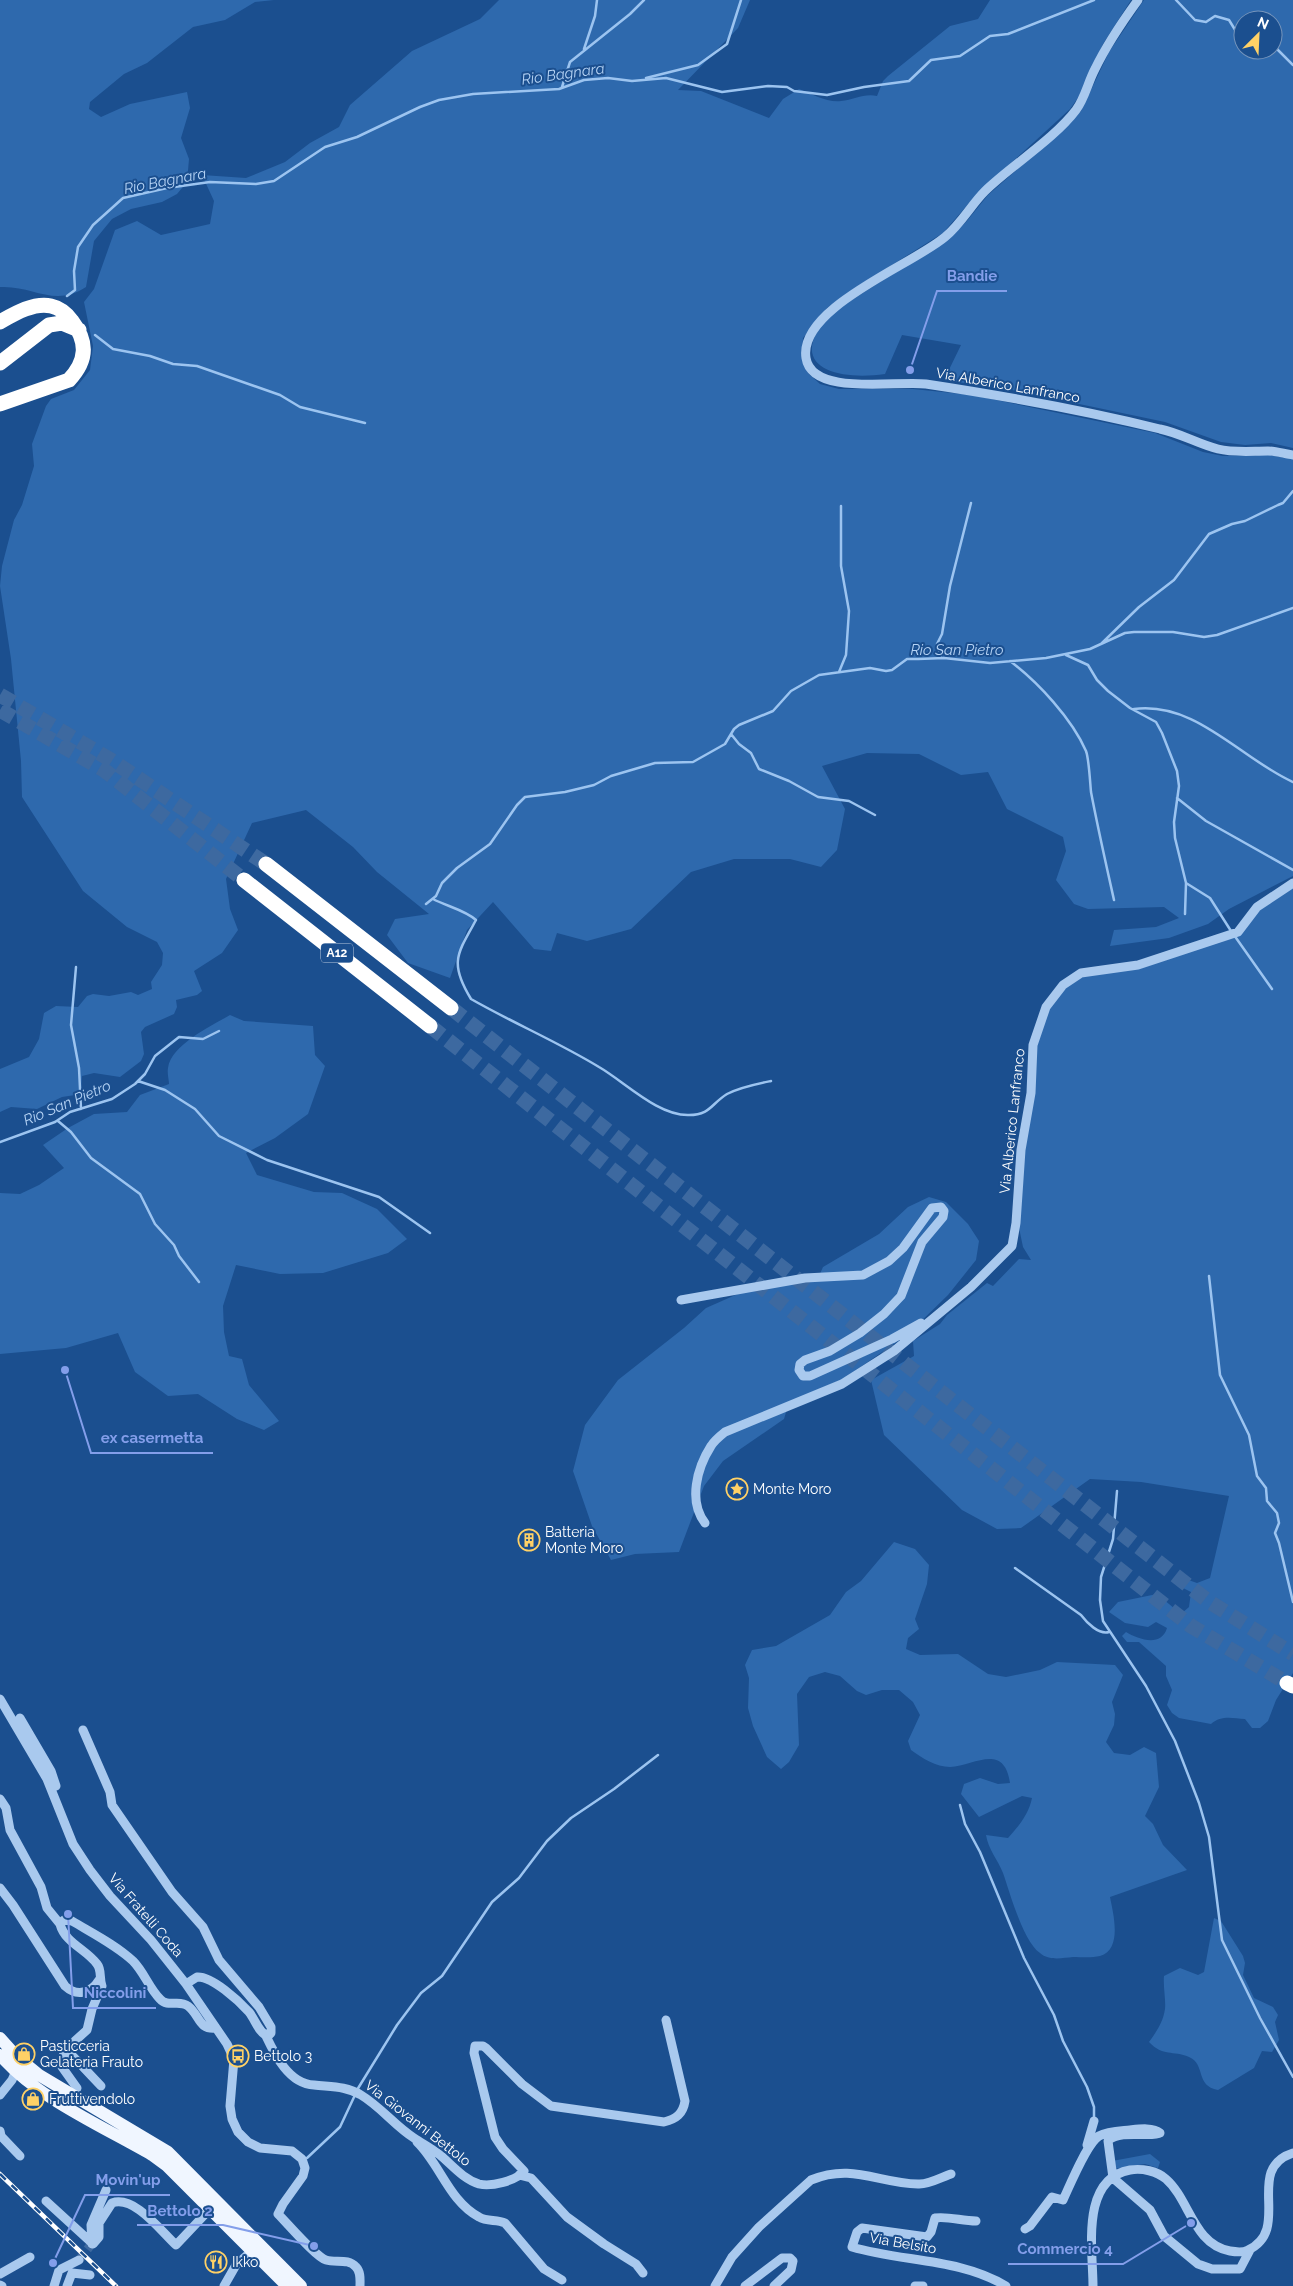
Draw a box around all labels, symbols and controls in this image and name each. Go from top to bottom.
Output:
north arrow [1233,10,1283,60]
text: N [1255,14,1271,33]
water label: Rio Bagnara [520,59,606,89]
water label: Rio Bagnara [122,164,208,198]
callout: Bandie [937,261,1007,291]
text: Bandie [947,267,997,285]
street label: Via Alberico Lanfranco [935,364,1081,406]
water label: Rio San Pietro [910,641,1004,659]
road number: A12 [321,944,353,962]
street label: Via Alberico Lanfranco [996,1048,1028,1194]
water label: Rio San Pietro [21,1077,113,1129]
callout: ex casermetta [91,1423,213,1453]
text: ex casermetta [101,1429,204,1447]
place icon: Monte Moro [725,1477,749,1501]
place label: Monte Moro [753,1481,831,1497]
place label: Batteria Monte Moro [545,1524,623,1556]
building icon: Batteria Monte Moro [517,1528,541,1552]
street label: Via Fratelli Coda [105,1870,187,1960]
callout: Niccolini [73,1978,156,2008]
text: Niccolini [84,1984,146,2002]
place label: Pasticceria Gelateria Frauto [40,2038,143,2070]
shop icon: Pasticceria Gelateria Frauto [12,2042,36,2066]
bus stop icon: Bettolo 3 [226,2044,250,2068]
place label: Bettolo 3 [254,2048,312,2064]
street label: Via Giovanni Bettolo [362,2077,474,2169]
shop icon: Fruttivendolo [21,2087,45,2111]
place label: Fruttivendolo [49,2091,135,2107]
callout: Movin'up [85,2165,170,2195]
text: Movin'up [96,2171,161,2189]
callout: Bettolo 2 [137,2195,223,2225]
text: Bettolo 2 [147,2202,213,2220]
street label: Via Belsito [868,2229,938,2257]
callout: Commercio 4 [1008,2234,1123,2264]
text: Commercio 4 [1017,2240,1113,2258]
restaurant icon: Ikko [204,2250,228,2274]
place label: Ikko [232,2254,258,2270]

